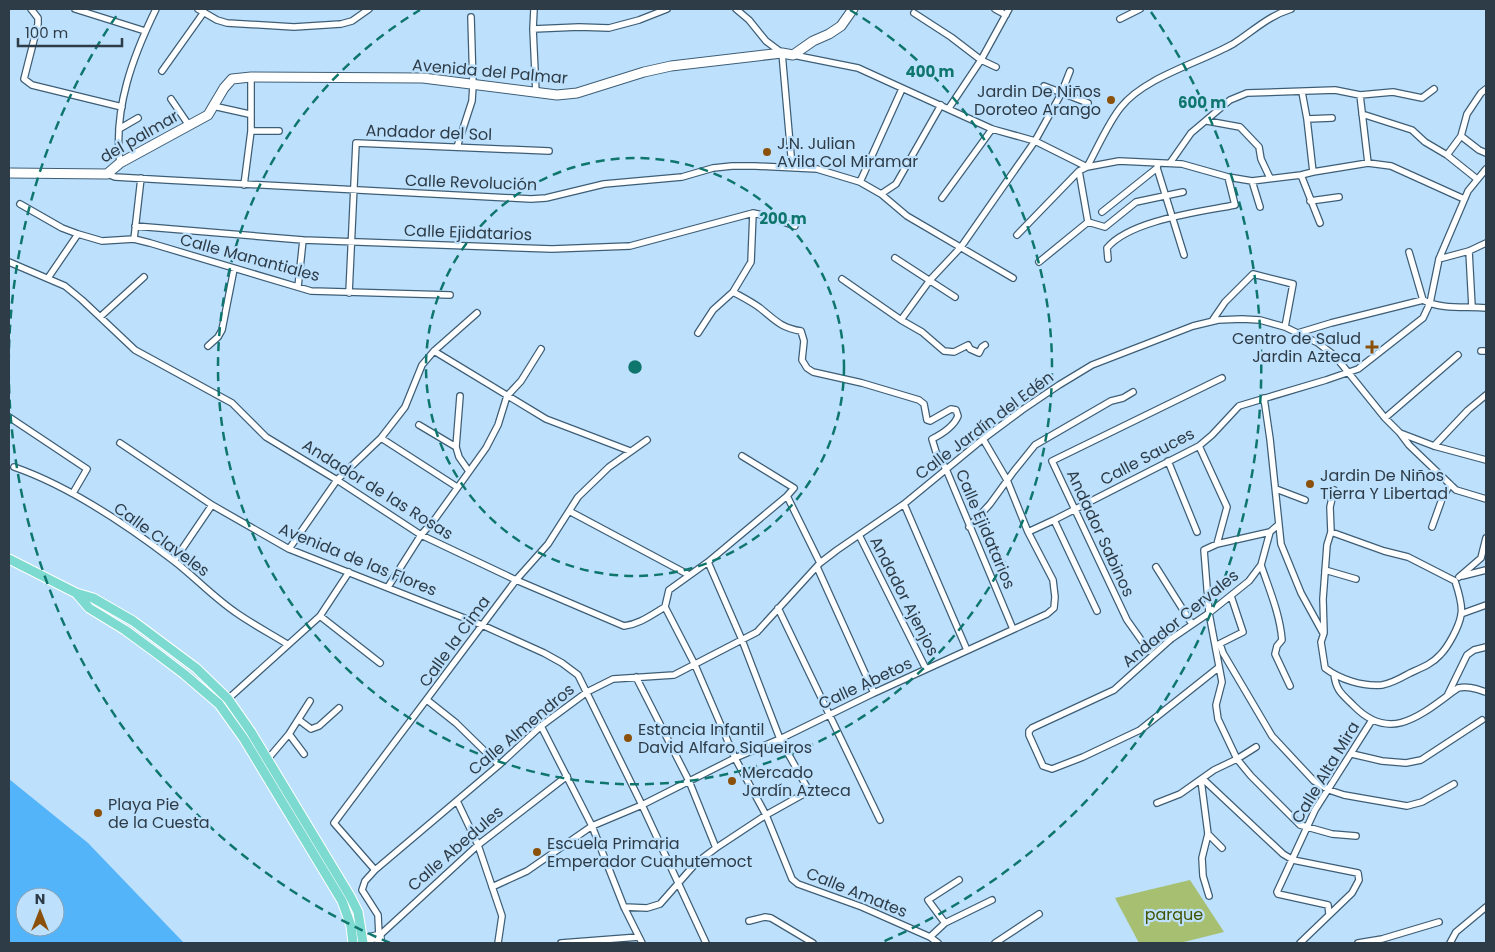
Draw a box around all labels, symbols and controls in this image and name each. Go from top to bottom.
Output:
scale bar [18,15,121,47]
text: 100 m [25,22,68,43]
street label: Avenida del Palmar [411,53,569,90]
text: 400 m [906,61,955,82]
place label: Jardin De Niños Doroteo Arango [974,80,1101,121]
text: 600 m [1178,92,1226,113]
marker: Jardin De Niños Doroteo Arango [1105,94,1117,106]
street label: del palmar [95,105,183,168]
street label: Andador del Sol [365,119,493,146]
place label: J.N. Julian Avila Col Miramar [777,132,918,173]
marker: J.N. Julian Avila Col Miramar [761,146,773,158]
street label: Calle Revolución [404,169,538,196]
text: 200 m [759,208,807,229]
street label: Calle Ejidatarios [404,219,532,246]
street label: Calle Manantiales [177,228,322,287]
place label: Centro de Salud Jardin Azteca [1232,327,1361,368]
marker: Centro de Salud Jardin Azteca [1365,340,1379,354]
centre of rings [626,358,644,376]
street label: Calle Jardín del Edén [910,366,1058,485]
street label: Calle Sauces [1096,422,1198,491]
street label: Andador de las Rosas [298,434,458,545]
place label: Jardin De Niños Tierra Y Libertad [1320,464,1448,505]
street label: Calle Ejidatarios [950,466,1021,593]
street label: Andador Sabinos [1061,466,1140,600]
marker: Jardin De Niños Tierra Y Libertad [1304,478,1316,490]
street label: Calle Claveles [109,497,214,582]
street label: Avenida de las Flores [275,517,440,602]
street label: Andador Ajenjos [864,532,945,660]
street label: Andador Cervales [1117,564,1244,673]
street label: Calle la Cima [413,591,495,692]
street label: Calle Abetos [815,652,916,715]
street label: Calle Almendros [463,678,579,781]
street label: Calle Alta Mira [1286,717,1365,828]
place label: Estancia Infantil David Alfaro Siqueiros [638,718,812,759]
marker: Estancia Infantil David Alfaro Siqueiros [622,732,634,744]
place label: Mercado Jardín Azteca [742,761,851,802]
marker: Mercado Jardín Azteca [726,775,738,787]
place label: Playa Pie de la Cuesta [108,793,210,834]
street label: Calle Abedules [402,800,508,896]
marker: Playa Pie de la Cuesta [92,807,104,819]
place label: Escuela Primaria Emperador Cuahutemoct [547,832,753,873]
marker: Escuela Primaria Emperador Cuahutemoct [531,846,543,858]
street label: Calle Amates [803,862,911,923]
north arrow [15,887,65,937]
text: N [35,889,45,909]
park label: parque [1145,903,1203,926]

